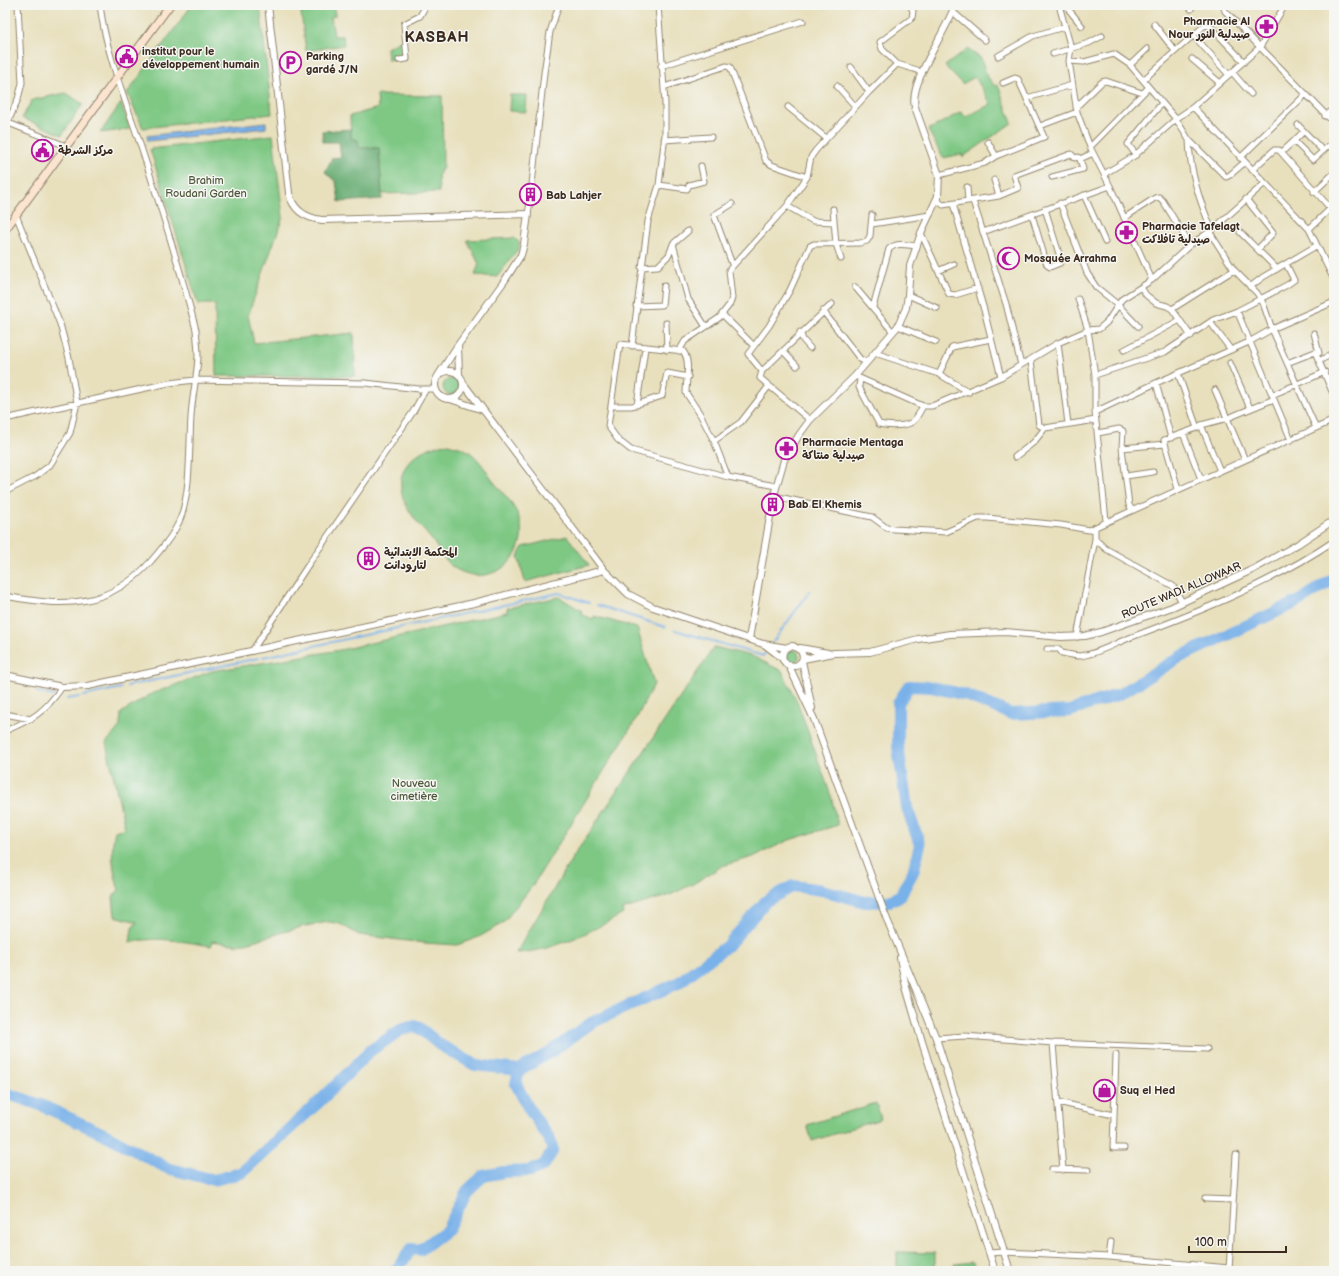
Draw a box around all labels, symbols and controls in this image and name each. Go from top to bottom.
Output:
pharmacy icon: Pharmacie Al Nour صيدلية النور [1253,14,1279,40]
place label: Pharmacie Al Nour صيدلية النور [1168,15,1250,42]
district label: KASBAH [404,28,470,47]
public building icon: institut pour le développement humain [114,44,140,70]
place label: institut pour le développement humain [142,45,259,71]
parking icon: Parking gardé J/N [278,49,304,75]
place label: Parking gardé J/N [306,50,358,76]
public building icon: مركز الشرطة [29,137,55,163]
place label: مركز الشرطة [58,144,113,157]
park label: Brahim Roudani Garden [165,174,247,200]
building icon: Bab Lahjer [518,182,544,208]
place label: Bab Lahjer [546,189,602,202]
pharmacy icon: Pharmacie Tafelagt صيدلية تافلاكت [1113,219,1139,245]
place label: Pharmacie Tafelagt صيدلية تافلاكت [1142,220,1240,246]
mosque icon: Mosquée Arrahma [995,245,1021,271]
place label: Mosquée Arrahma [1024,252,1117,265]
pharmacy icon: Pharmacie Mentaga صيدلية منتاكة [773,435,799,461]
place label: Pharmacie Mentaga صيدلية منتاكة [802,436,904,462]
building icon: Bab El Khemis [759,491,785,517]
place label: Bab El Khemis [788,498,862,511]
building icon: المحكمة الابتدائية لتارودانت [356,545,382,571]
place label: المحكمة الابتدائية لتارودانت [384,546,457,573]
street label: ROUTE WADI ALLOWAAR [1119,559,1243,622]
park label: Nouveau cimetière [391,777,438,803]
shop icon: Suq el Hed [1091,1077,1117,1103]
place label: Suq el Hed [1120,1084,1175,1097]
scale bar [1189,1228,1286,1254]
text: 100 m [1195,1235,1227,1250]

